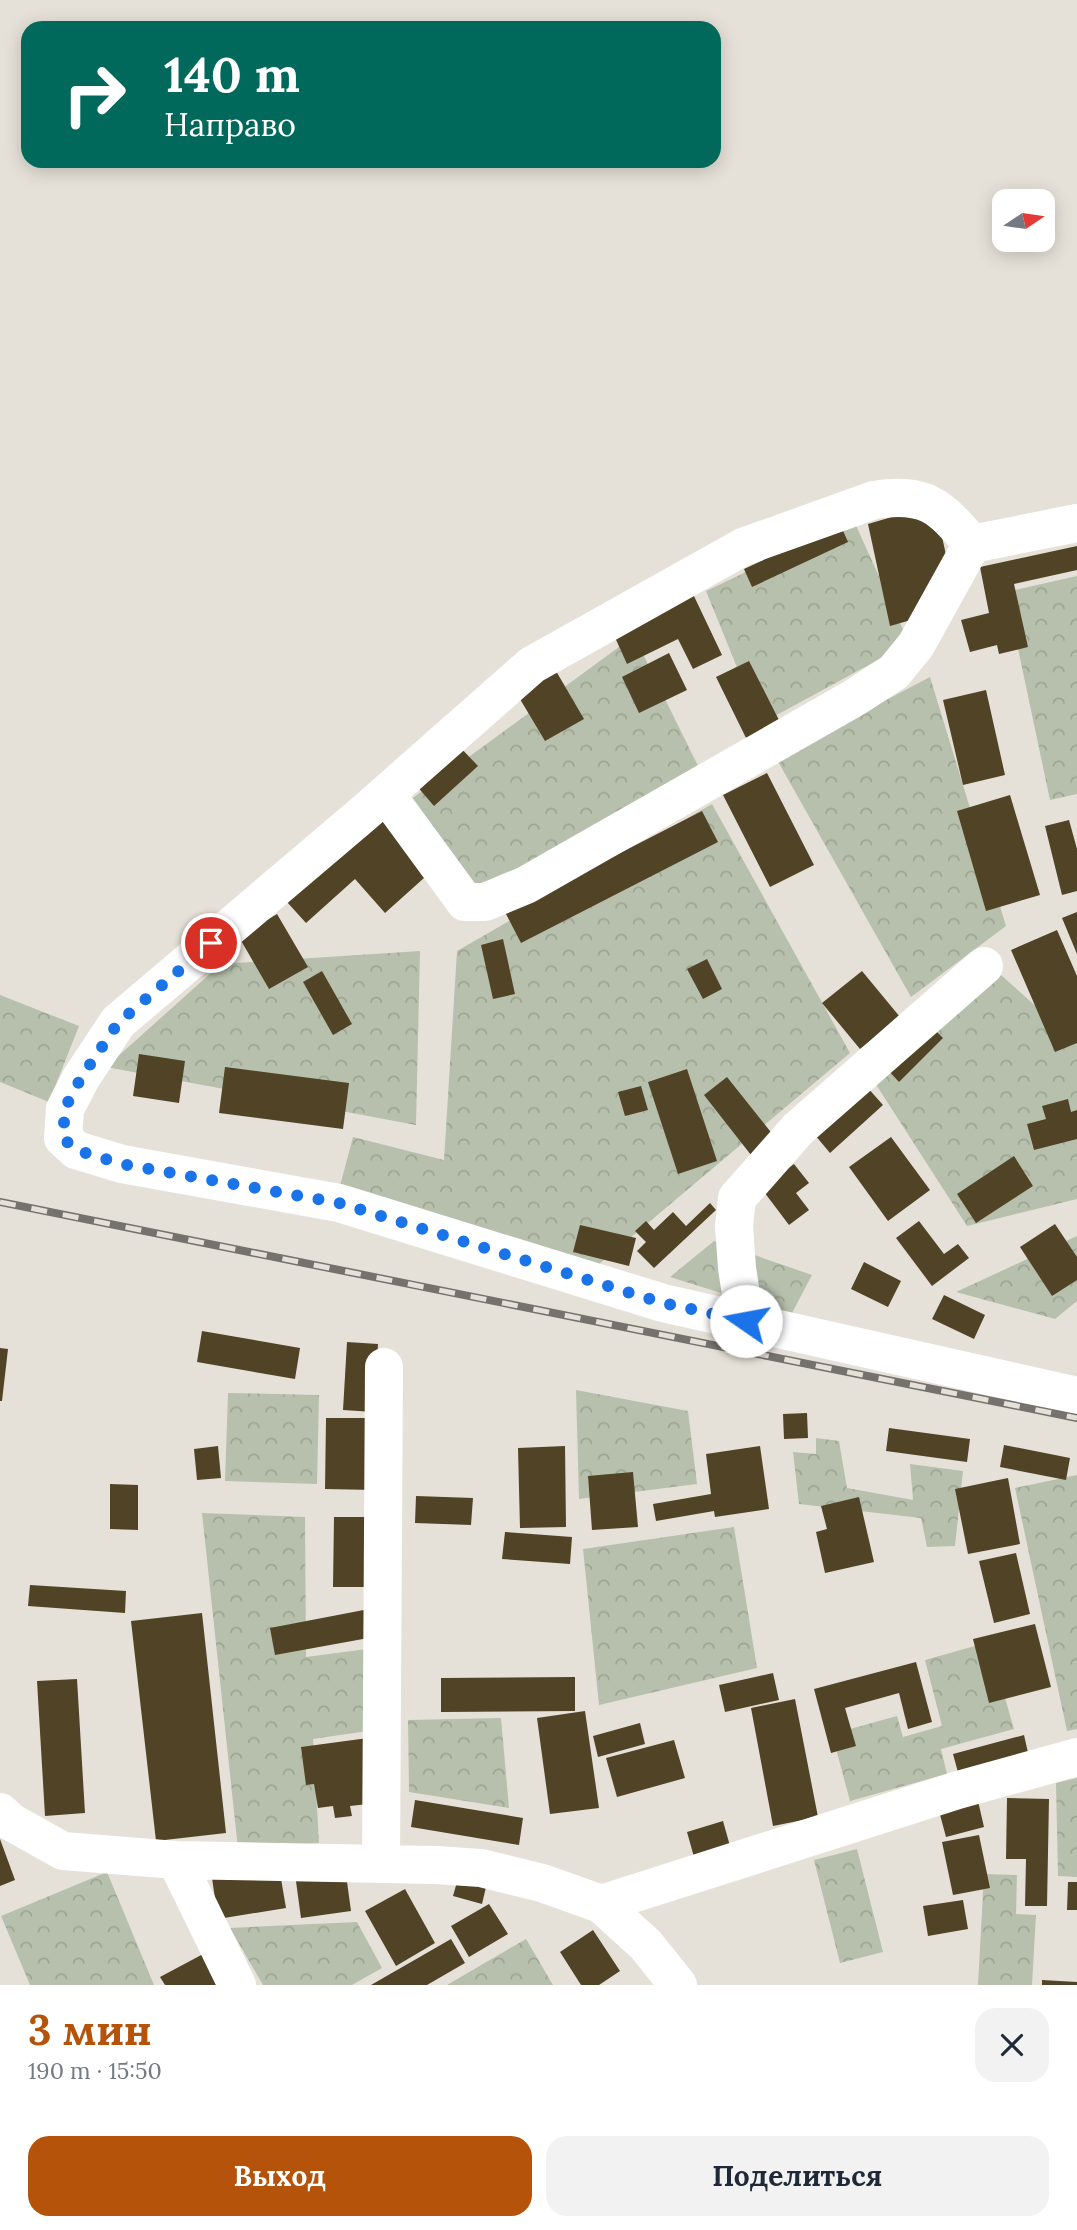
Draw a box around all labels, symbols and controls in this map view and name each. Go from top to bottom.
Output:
text: 140 m [164,43,300,105]
icon: right [49,49,140,140]
text: Направо [164,104,296,145]
north arrow [992,189,1055,252]
map controls [992,189,1055,252]
pin [181,913,241,973]
icon: arrive [192,924,230,962]
position arrow [709,1284,783,1358]
text: 3 мин [28,2003,152,2057]
button: close [975,2008,1049,2082]
text: 190 m · 15:50 [28,2056,162,2085]
button: Выход [28,2136,532,2216]
button: Поделиться [546,2136,1049,2216]

